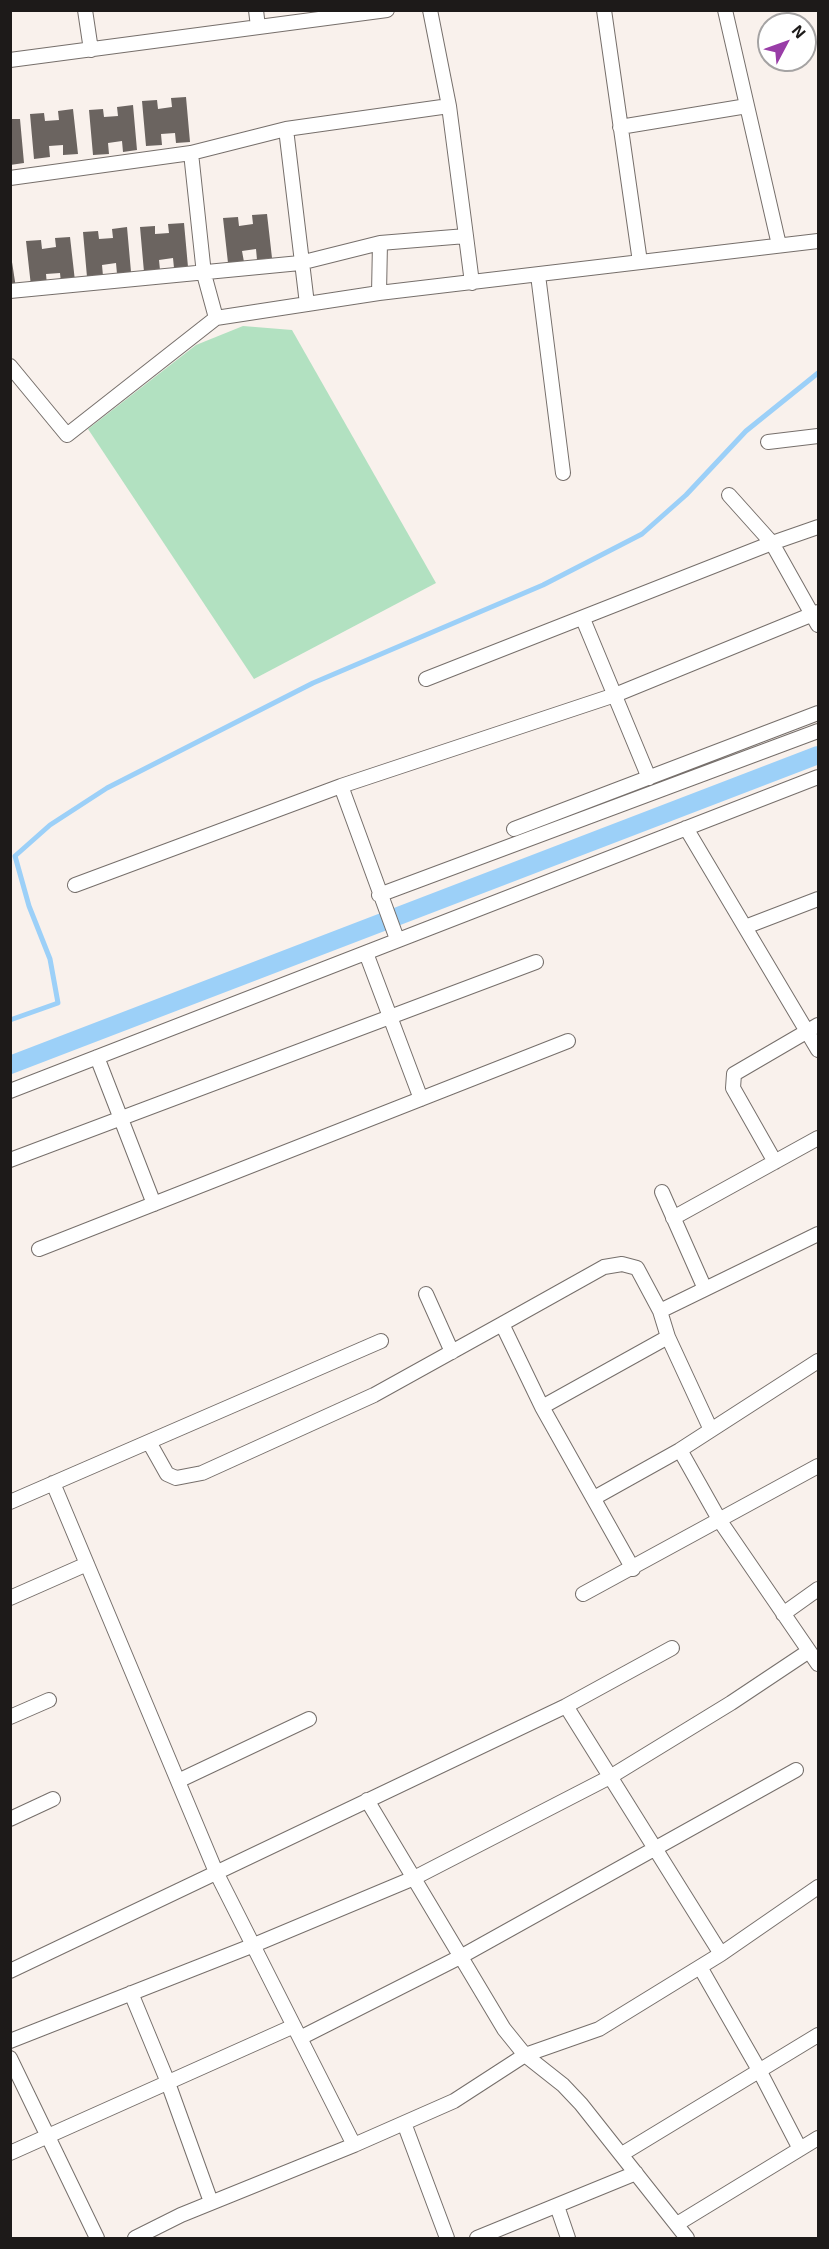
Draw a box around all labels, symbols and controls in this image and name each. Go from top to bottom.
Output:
north arrow [757,12,817,72]
text: N [788,21,810,42]

